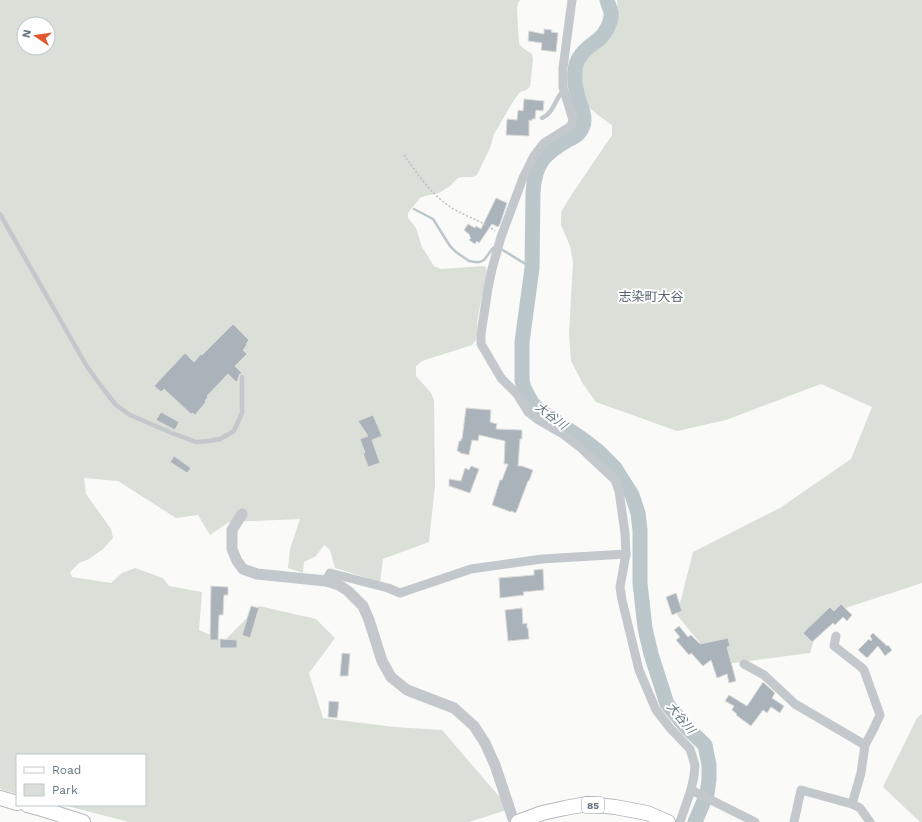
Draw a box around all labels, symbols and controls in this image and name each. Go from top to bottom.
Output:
north arrow [16,16,56,56]
text: N [19,28,34,39]
district label: 志染町大谷 [618,289,684,304]
water label: 大谷川 [532,400,571,434]
water label: 大谷川 [664,700,699,738]
legend [16,754,146,806]
text: Road [52,763,81,777]
text: Park [52,783,78,797]
road number: 85 [582,797,604,813]

